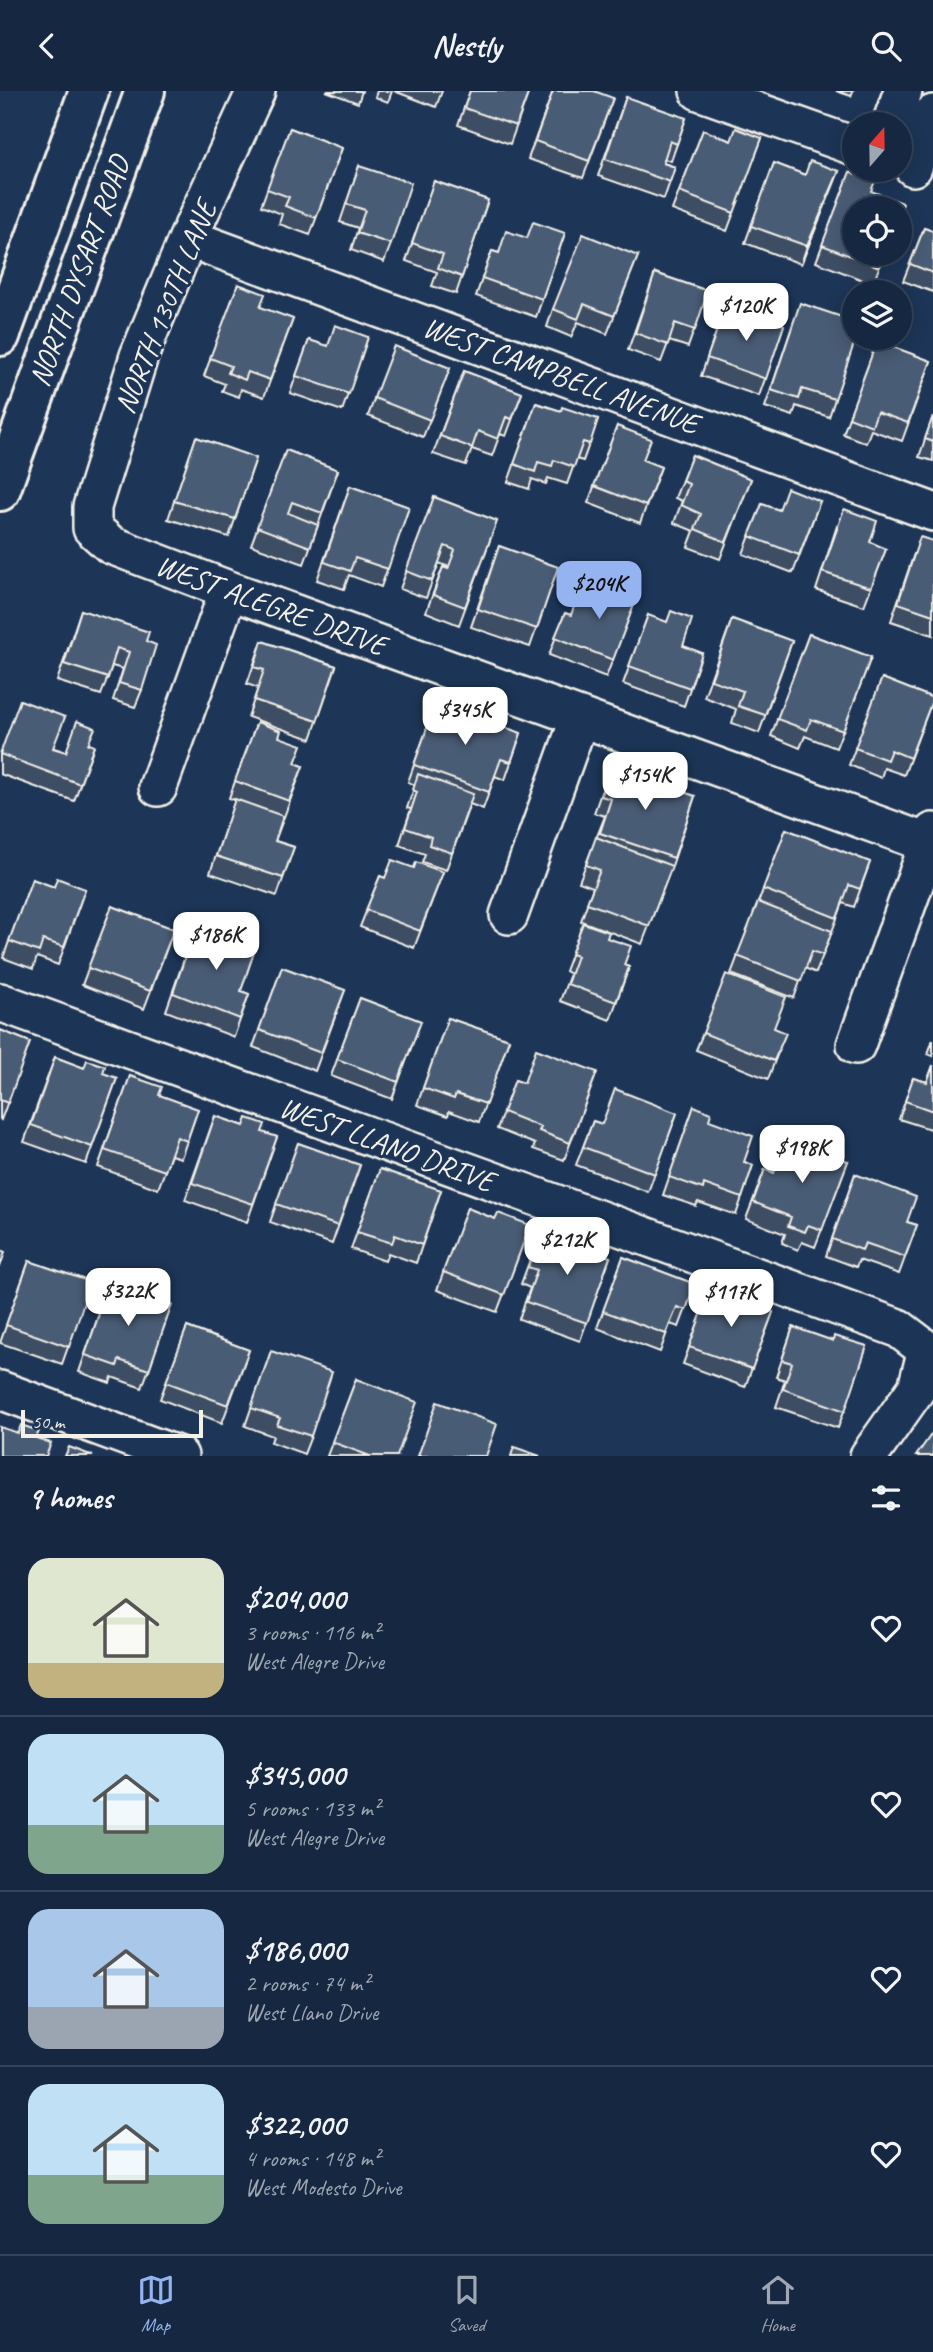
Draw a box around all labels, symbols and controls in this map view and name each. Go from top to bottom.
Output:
text: Nestly [432,25,501,66]
icon: back [28,27,66,65]
icon: search [867,27,905,65]
north arrow [842,112,912,182]
map controls [842,112,912,350]
street label: NORTH DYSART ROAD [20,148,139,391]
street label: NORTH 130TH LANE [105,192,226,419]
button: locate [842,196,912,266]
button: layers [842,280,912,350]
pin: $120K [697,283,795,343]
text: $120K [719,291,773,320]
street label: WEST CAMPBELL AVENUE [418,307,708,444]
street label: WEST ALEGRE DRIVE [151,546,394,665]
pin: $204K [550,561,648,621]
text: $204K [572,569,626,598]
pin: $345K [416,687,514,747]
text: $345K [439,695,491,724]
pin: $154K [596,753,694,812]
text: $154K [619,760,671,789]
pin: $186K [167,913,265,972]
text: $186K [189,920,243,949]
street label: WEST LLANO DRIVE [275,1088,503,1202]
pin: $198K [753,1125,851,1185]
text: $198K [776,1133,828,1162]
pin: $212K [518,1217,616,1277]
text: $212K [540,1225,594,1254]
pin: $322K [79,1269,177,1328]
pin: $117K [682,1269,780,1329]
text: $322K [101,1276,155,1305]
text: $117K [705,1277,758,1306]
scale bar [21,1407,203,1439]
text: 50 m [32,1410,64,1434]
text: 9 homes [28,1479,112,1517]
icon: filters [867,1479,905,1517]
text: $204,000 [245,1580,345,1618]
icon: home [84,1586,168,1670]
icon: heart [867,1609,905,1647]
text: 3 rooms · 116 m² [245,1618,380,1647]
text: West Alegre Drive [245,1647,384,1676]
text: $345,000 [245,1756,345,1794]
icon: home [84,1762,168,1846]
icon: heart [867,1785,905,1823]
text: 5 rooms · 133 m² [245,1794,380,1823]
text: West Alegre Drive [245,1823,384,1852]
text: $186,000 [245,1931,346,1969]
icon: home [84,1937,168,2021]
icon: heart [867,1960,905,1998]
text: 2 rooms · 74 m² [245,1969,369,1998]
text: West Llano Drive [245,1998,378,2027]
text: $322,000 [245,2106,345,2144]
icon: home [84,2112,168,2196]
icon: heart [867,2135,905,2173]
text: 4 rooms · 148 m² [245,2144,380,2173]
text: West Modesto Drive [245,2173,402,2202]
tab: Map [137,2271,175,2337]
tab: Saved [448,2271,486,2337]
tab: Home [759,2271,797,2337]

